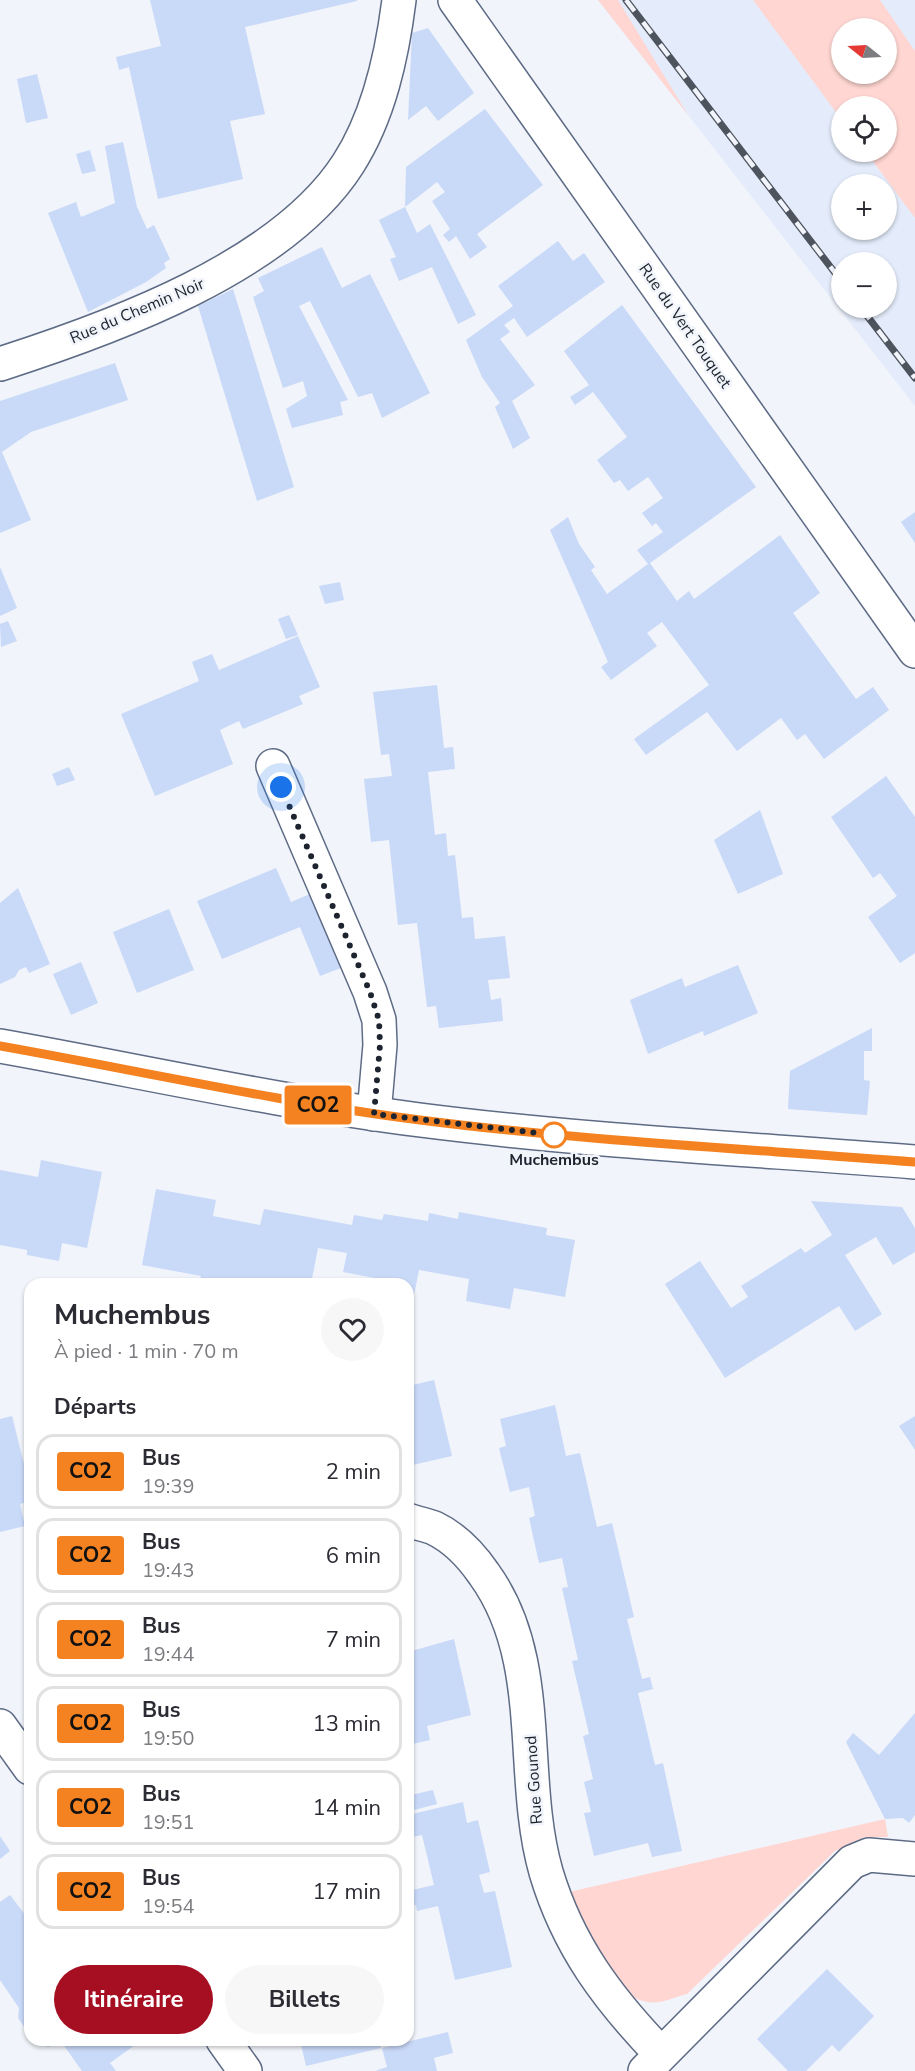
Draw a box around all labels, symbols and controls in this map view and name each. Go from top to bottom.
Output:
north arrow [831,18,897,84]
map controls [831,18,897,318]
button: locate [831,96,897,162]
button: + [831,174,897,240]
button: − [831,252,897,318]
street label: Rue du Vert Touquet [634,259,737,393]
street label: Rue du Chemin Noir [66,273,208,349]
your location [266,772,296,802]
line badge: CO2 [284,1086,352,1124]
text: CO2 [297,1091,339,1119]
marker: Muchembus [541,1122,567,1148]
place label: Muchembus [509,1149,599,1171]
text: Muchembus [54,1296,211,1334]
button: heart [321,1298,384,1361]
text: À pied · 1 min · 70 m [54,1338,239,1365]
text: Départs [54,1392,136,1422]
text: Bus [142,1443,181,1473]
text: CO2 [69,1457,112,1485]
text: 2 min [326,1457,381,1487]
text: 19:39 [142,1473,194,1500]
text: Bus [142,1527,181,1557]
text: CO2 [69,1541,112,1569]
text: 6 min [326,1541,381,1571]
text: 19:43 [142,1557,194,1584]
text: Bus [142,1611,181,1641]
text: CO2 [69,1625,112,1653]
text: 7 min [326,1625,381,1655]
text: 19:44 [142,1641,194,1668]
text: Bus [142,1695,181,1725]
text: CO2 [69,1709,112,1737]
text: 13 min [313,1709,381,1739]
text: 19:50 [142,1725,194,1752]
street label: Rue Gounod [520,1735,548,1825]
text: Bus [142,1779,181,1809]
text: CO2 [69,1793,112,1821]
text: 14 min [313,1793,381,1823]
text: 19:51 [142,1809,194,1836]
text: Bus [142,1863,181,1893]
text: CO2 [69,1877,112,1905]
text: 17 min [313,1877,381,1907]
text: 19:54 [142,1893,194,1920]
button: Itinéraire [54,1965,213,2034]
button: Billets [225,1965,384,2034]

